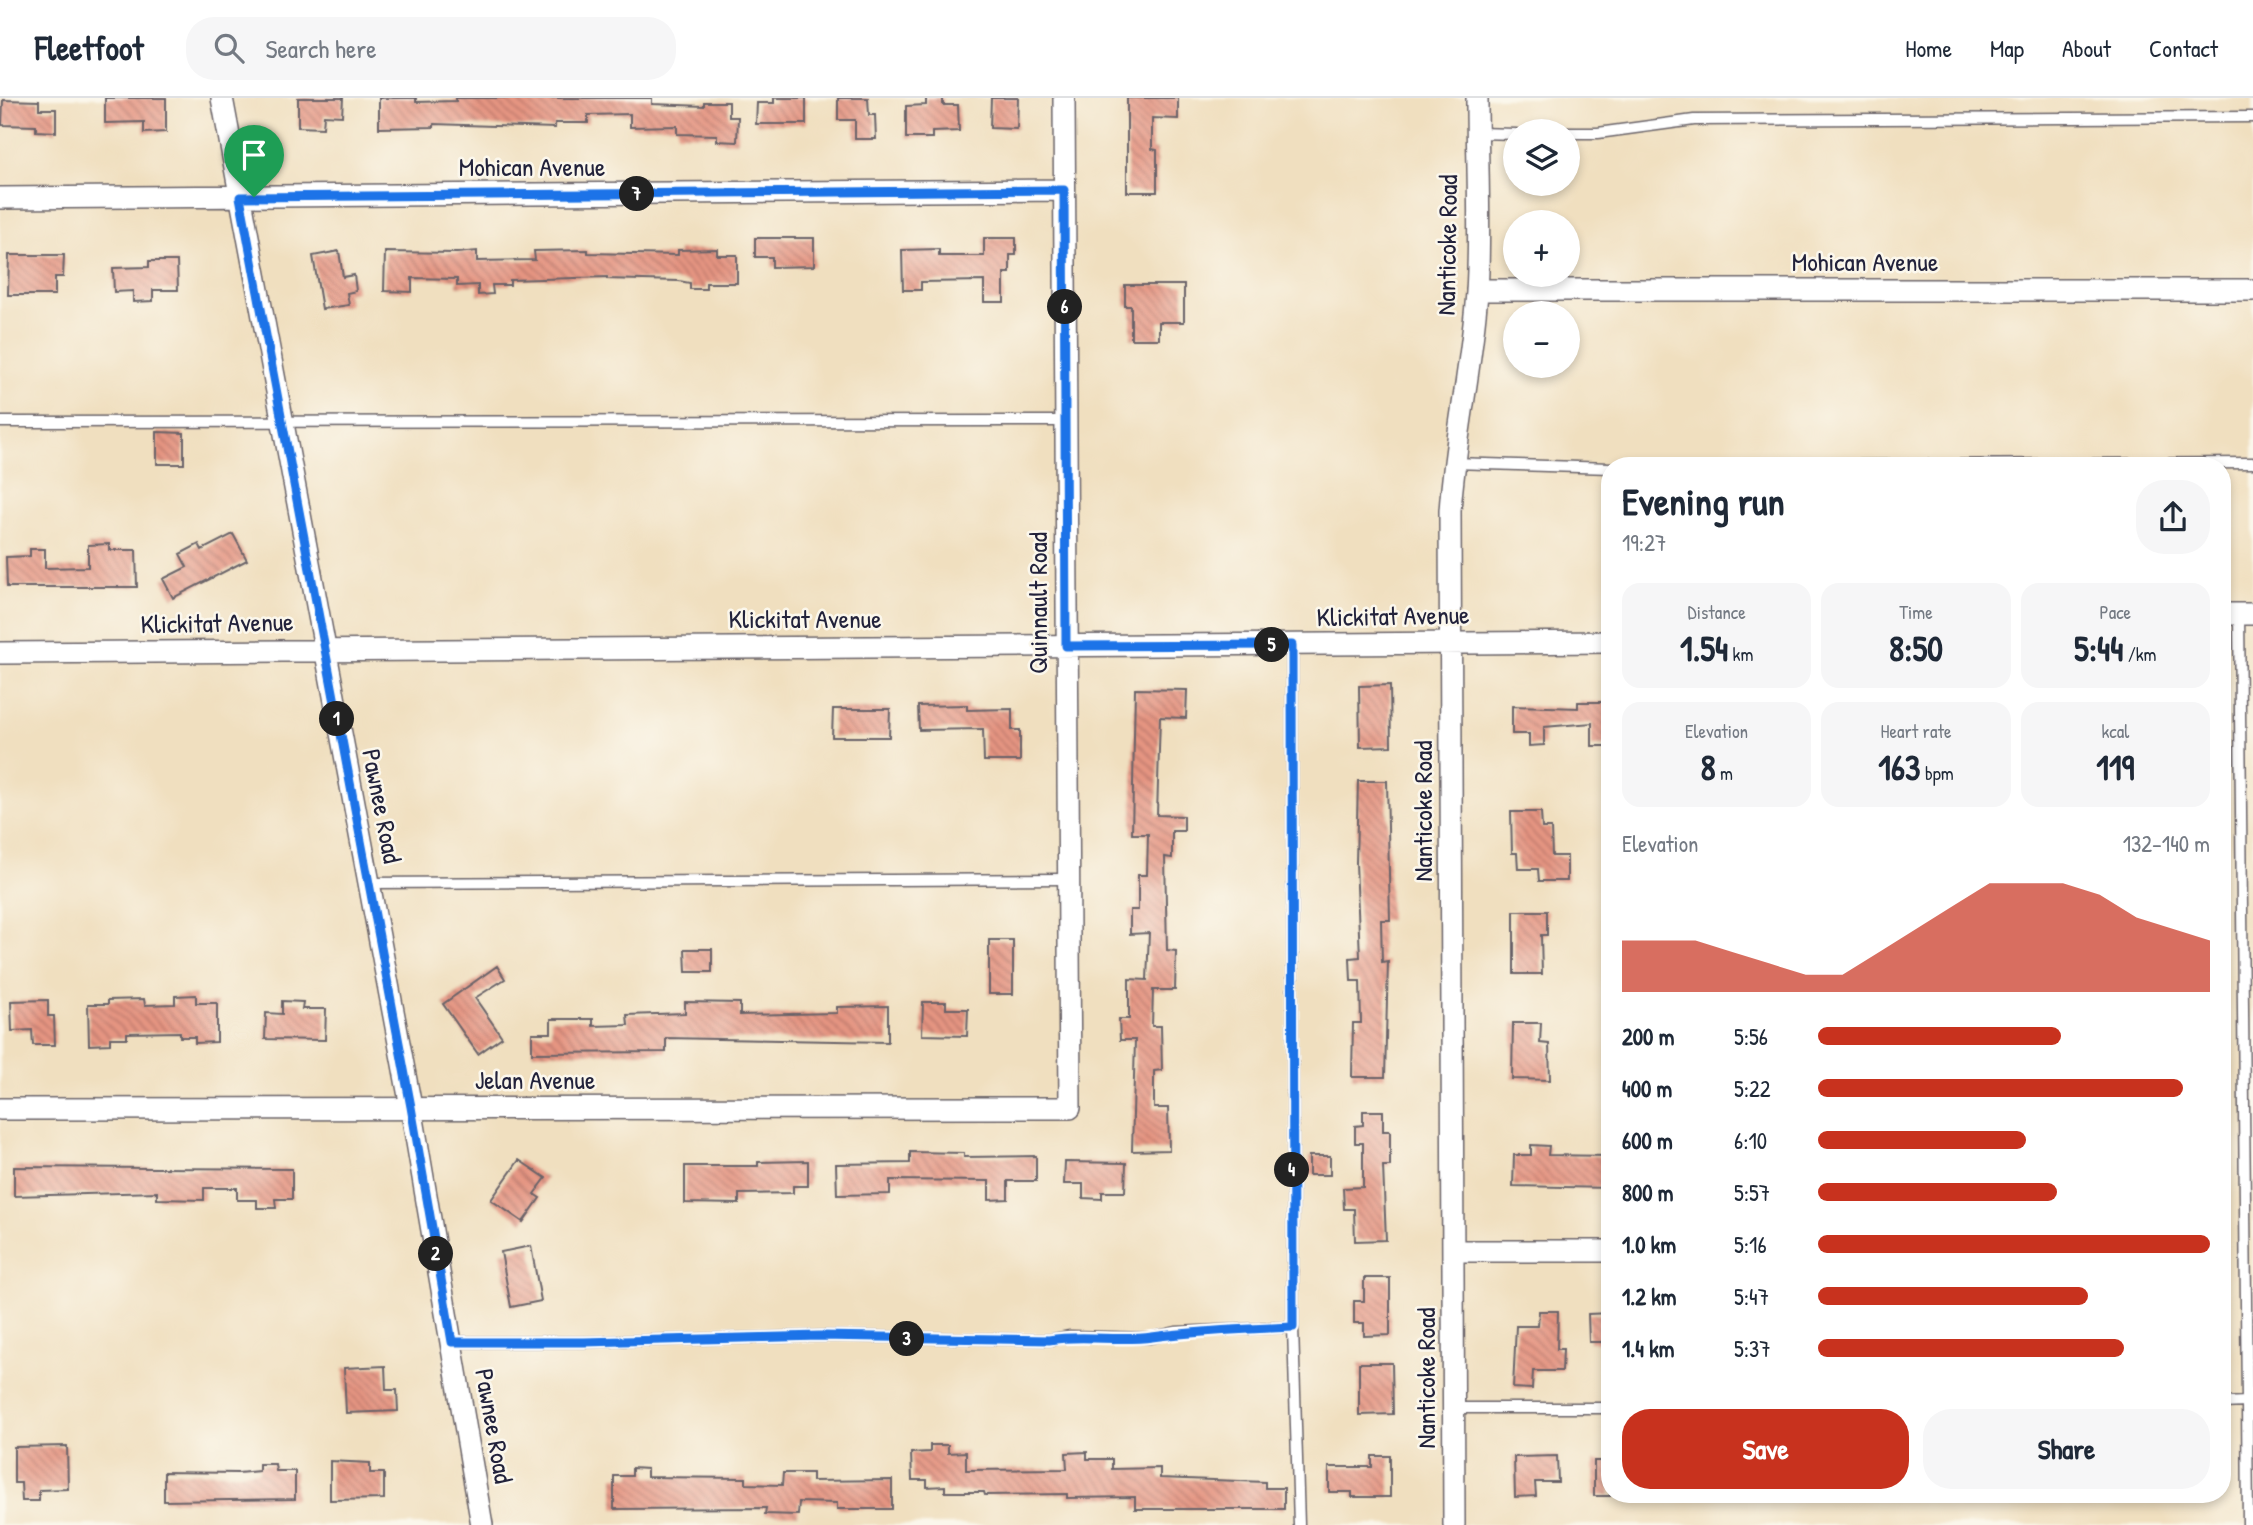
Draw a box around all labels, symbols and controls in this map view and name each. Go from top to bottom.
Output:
search box [186,17,676,80]
text: Fleetfoot [35,26,144,70]
icon: search [210,29,248,67]
text: Search here [266,31,377,66]
text: Home [1905,32,1952,64]
text: Map [1990,32,2024,64]
text: About [2062,32,2111,64]
text: Contact [2149,32,2218,64]
map controls [1503,119,1580,378]
button: layers [1503,119,1580,196]
pin [224,125,284,197]
icon: arrive [235,136,273,174]
street label: Mohican Avenue [459,149,605,184]
street label: Nanticoke Road [1428,174,1465,316]
pin: 7 [620,176,654,212]
text: 7 [632,180,641,206]
button: + [1503,210,1580,287]
street label: Mohican Avenue [1792,244,1938,279]
pin: 6 [1048,290,1082,325]
text: 6 [1061,293,1068,319]
button: − [1503,301,1580,378]
text: Evening run [1622,475,1785,527]
button: share [2136,480,2210,554]
text: 19:27 [1622,527,1666,558]
street label: Quinnault Road [1020,532,1055,674]
street label: Klickitat Avenue [1316,597,1470,634]
text: Distance [1688,599,1746,625]
text: Time [1899,599,1933,625]
text: Pace [2100,599,2131,625]
street label: Klickitat Avenue [728,601,882,636]
street label: Klickitat Avenue [140,604,294,641]
text: 1.54 [1680,625,1728,672]
text: 8:50 [1889,625,1943,672]
text: 5:44 [2074,625,2123,672]
pin: 5 [1254,628,1290,662]
text: 5 [1267,631,1276,657]
text: km [1728,641,1753,667]
text: /km [2123,641,2157,667]
pin: 1 [320,702,354,736]
text: 1 [333,705,340,731]
text: Elevation [1685,718,1748,744]
text: Heart rate [1881,718,1951,744]
text: kcal [2101,718,2129,744]
street label: Nanticoke Road [1405,741,1440,881]
text: 8 [1700,744,1716,791]
text: 163 [1878,744,1921,791]
text: 119 [2096,744,2134,791]
street label: Pawnee Road [354,746,411,866]
text: m [1716,760,1733,786]
text: bpm [1921,760,1954,786]
text: Elevation [1622,828,1698,859]
text: 132–140 m [2123,828,2210,859]
text: 200 m [1622,1021,1674,1052]
text: 5:56 [1734,1021,1768,1052]
street label: Jelan Avenue [475,1062,595,1097]
text: 400 m [1622,1073,1672,1104]
text: 5:22 [1734,1073,1771,1104]
text: 600 m [1622,1125,1673,1156]
text: 6:10 [1734,1125,1767,1156]
pin: 4 [1274,1152,1310,1188]
text: 4 [1288,1156,1295,1182]
text: 800 m [1622,1177,1674,1208]
text: 5:57 [1734,1177,1770,1208]
text: 1.0 km [1622,1229,1676,1260]
text: 5:16 [1734,1229,1767,1260]
pin: 2 [418,1236,453,1272]
text: 2 [431,1240,440,1266]
text: 1.2 km [1622,1281,1677,1312]
text: 5:47 [1734,1281,1769,1312]
street label: Nanticoke Road [1408,1308,1443,1448]
pin: 3 [890,1322,925,1356]
text: 3 [902,1325,911,1351]
text: 1.4 km [1622,1333,1674,1364]
text: 5:37 [1734,1333,1771,1364]
street label: Pawnee Road [467,1366,522,1486]
button: Save [1622,1409,1909,1489]
button: Share [1923,1409,2210,1489]

